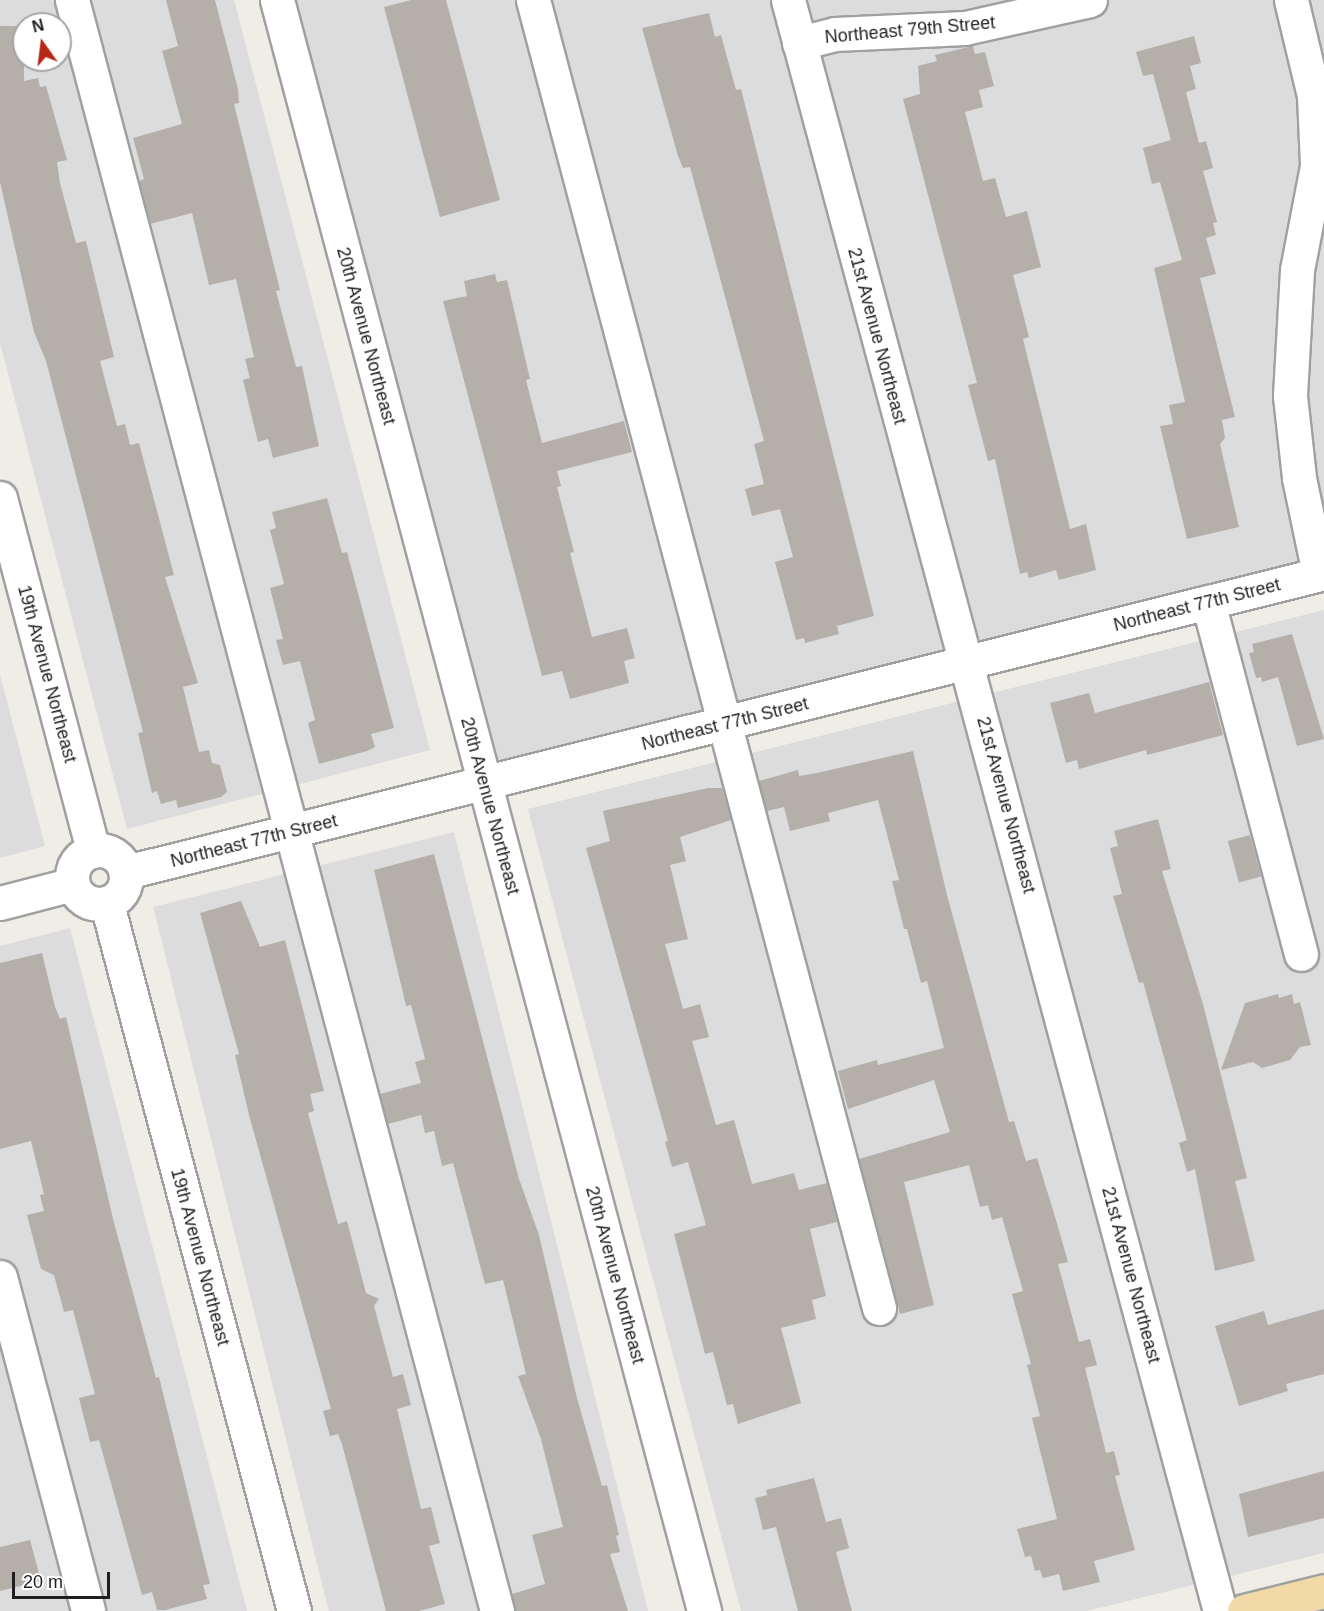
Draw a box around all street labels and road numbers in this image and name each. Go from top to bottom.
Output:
street label: Northeast 79th Street [824,12,996,48]
street label: 20th Avenue Northeast [332,244,400,428]
street label: 21st Avenue Northeast [843,245,911,427]
street label: Northeast 77th Street [1111,574,1283,636]
street label: 19th Avenue Northeast [13,582,81,766]
street label: Northeast 77th Street [639,693,811,755]
street label: 20th Avenue Northeast [456,714,524,898]
street label: 21st Avenue Northeast [972,714,1040,896]
street label: Northeast 77th Street [168,810,340,872]
street label: 19th Avenue Northeast [166,1165,234,1349]
street label: 20th Avenue Northeast [581,1183,649,1367]
street label: 21st Avenue Northeast [1097,1184,1165,1366]

